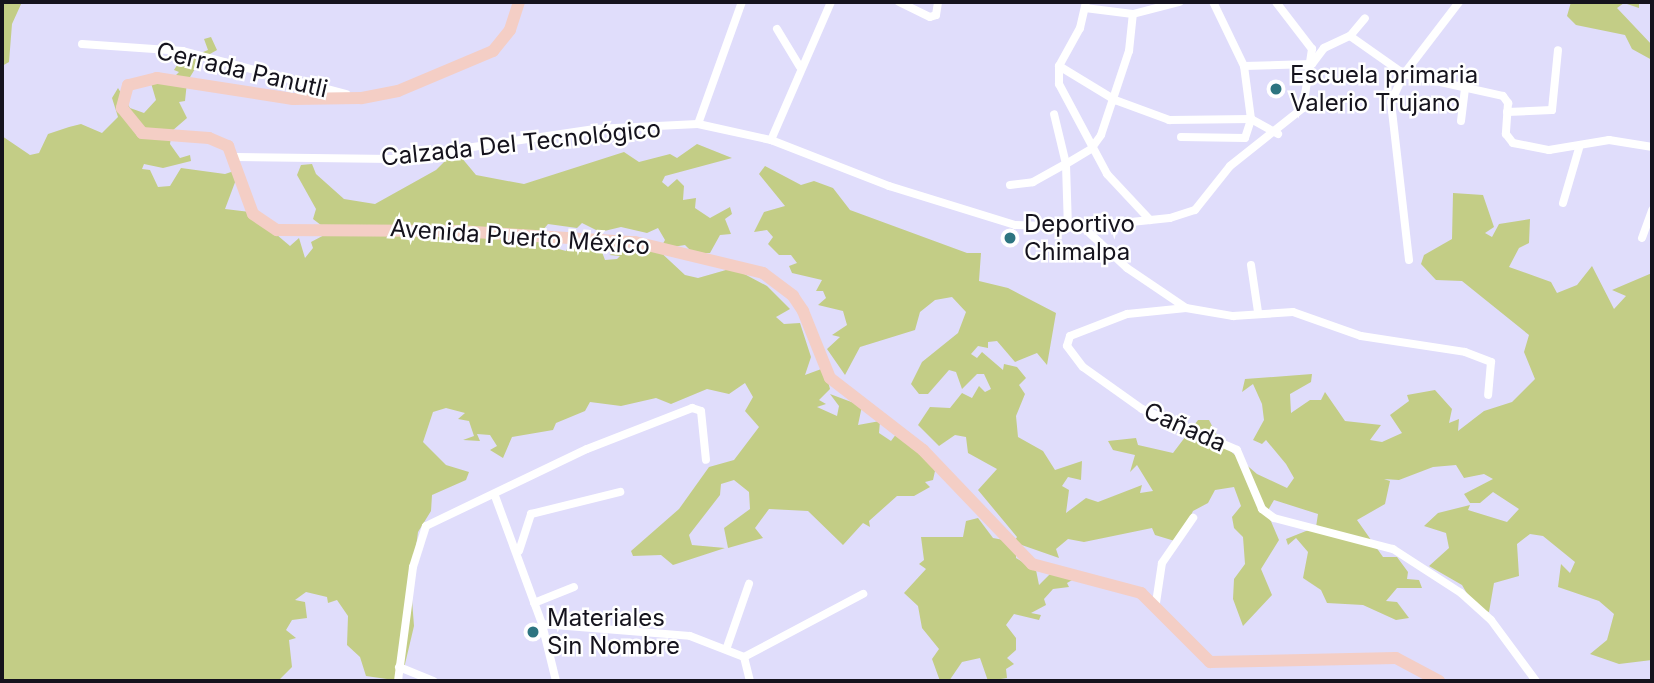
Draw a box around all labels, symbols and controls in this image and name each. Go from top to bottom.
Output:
street label: Cerrada Panutli [153,36,331,104]
place label: Escuela primaria Valerio Trujano [1290,61,1478,117]
marker: Escuela primaria Valerio Trujano [1268,81,1284,97]
street label: Calzada Del Tecnológico [380,114,662,172]
place label: Deportivo Chimalpa [1024,210,1135,266]
street label: Avenida Puerto México [389,214,651,260]
marker: Deportivo Chimalpa [1002,230,1018,246]
street label: Cañada [1139,396,1231,458]
place label: Materiales Sin Nombre [547,604,680,660]
marker: Materiales Sin Nombre [525,624,541,640]

